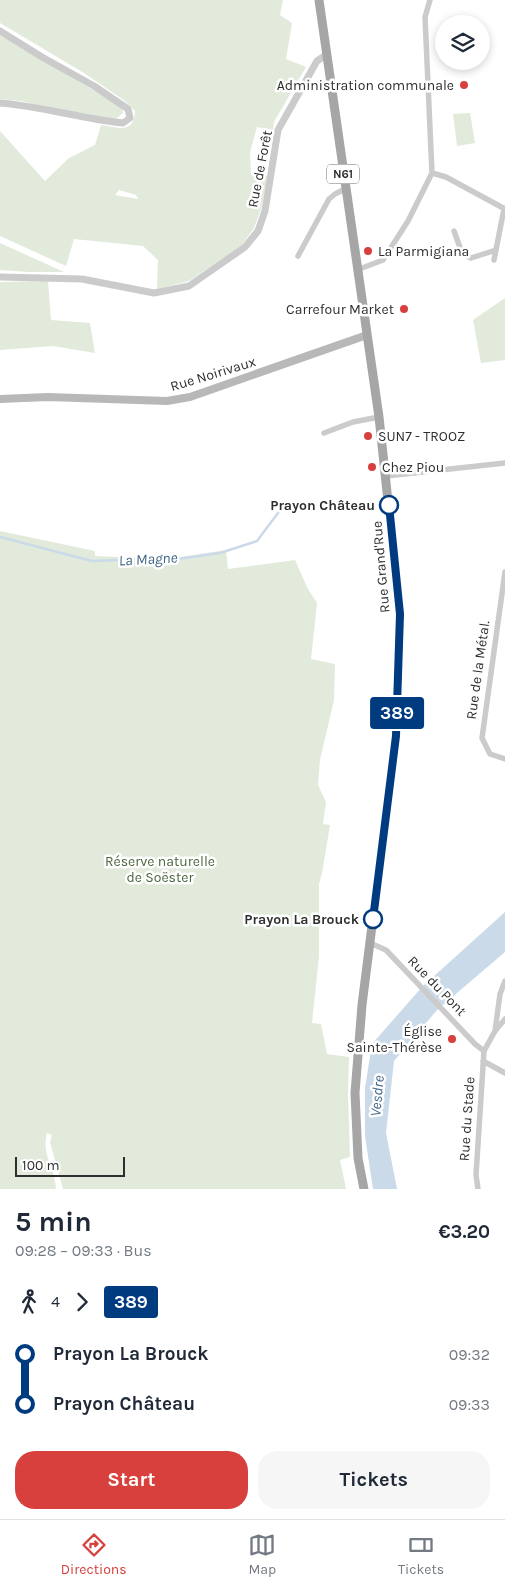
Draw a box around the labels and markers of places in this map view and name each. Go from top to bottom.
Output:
place label: Administration communale [277,77,454,94]
marker: Administration communale [458,79,470,91]
place label: La Parmigiana [378,243,469,260]
marker: La Parmigiana [362,245,374,257]
place label: Carrefour Market [286,301,394,318]
marker: Carrefour Market [398,303,410,315]
place label: SUN7 - TROOZ [378,428,465,445]
marker: SUN7 - TROOZ [362,430,374,442]
place label: Chez Piou [382,459,444,476]
marker: Chez Piou [366,461,378,473]
marker: Prayon Château [379,495,399,515]
place label: Prayon Château [270,497,375,514]
marker: Prayon La Brouck [363,909,383,929]
place label: Prayon La Brouck [244,911,360,928]
place label: Église Sainte-Thérèse [346,1022,442,1056]
marker: Église Sainte-Thérèse [446,1033,458,1045]

